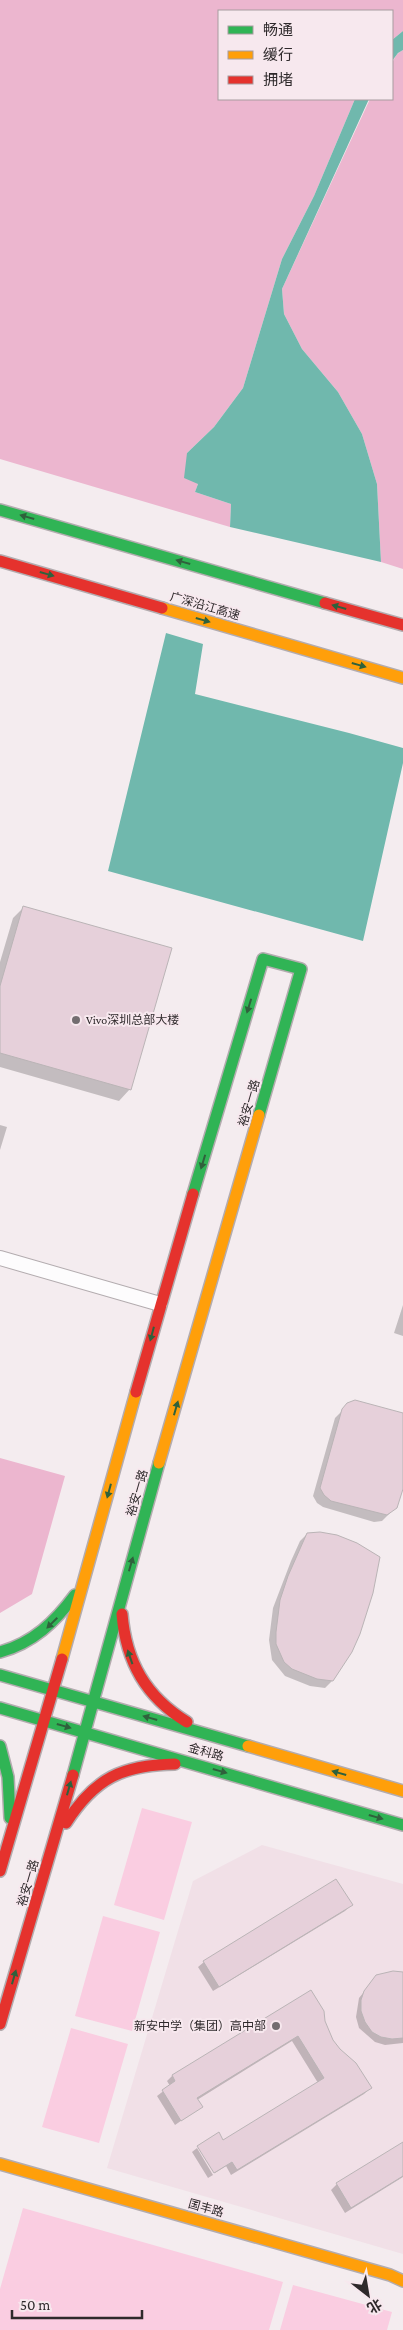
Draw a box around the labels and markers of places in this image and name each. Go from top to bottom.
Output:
place label: Vivo深圳总部大楼 [86,1013,179,1027]
marker: Vivo深圳总部大楼 [70,1014,82,1026]
place label: 新安中学（集团）高中部 [134,2019,266,2033]
marker: 新安中学（集团）高中部 [270,2020,282,2032]

